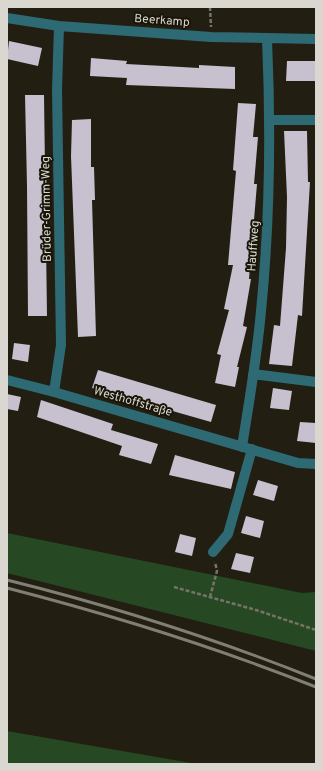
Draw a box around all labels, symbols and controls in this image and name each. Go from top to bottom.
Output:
street label: Beerkamp [134,11,190,31]
street label: Brüder-Grimm-Weg [38,156,56,262]
street label: Hauffweg [244,220,264,272]
street label: Westhoffstraße [92,383,174,421]

